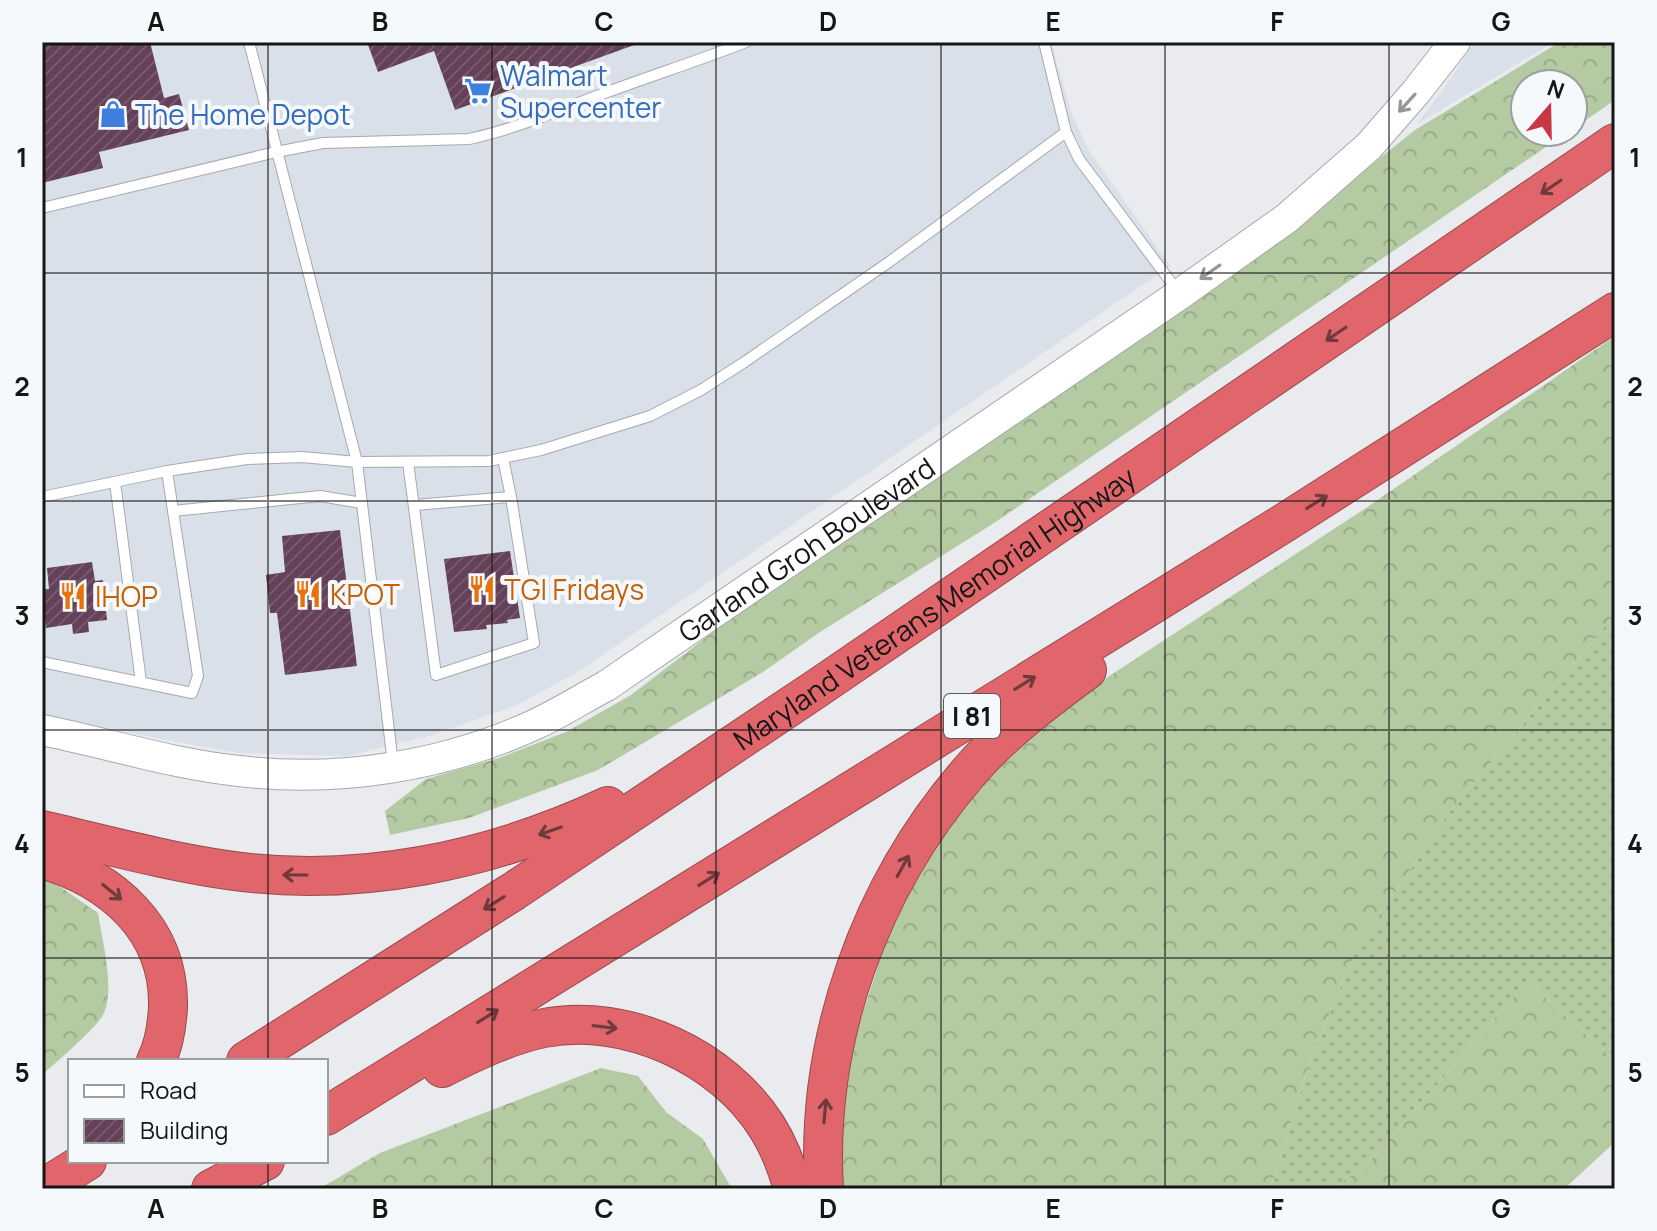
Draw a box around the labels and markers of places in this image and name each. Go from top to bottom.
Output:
place label: Walmart Supercenter [500,56,661,126]
supermarket icon: Walmart Supercenter [463,76,493,106]
place label: The Home Depot [135,95,351,133]
shop icon: The Home Depot [98,99,128,129]
place label: TGI Fridays [504,570,644,608]
restaurant icon: TGI Fridays [467,574,497,604]
place label: KPOT [330,575,400,613]
place label: IHOP [95,577,158,615]
restaurant icon: KPOT [293,579,323,609]
restaurant icon: IHOP [58,581,88,611]

